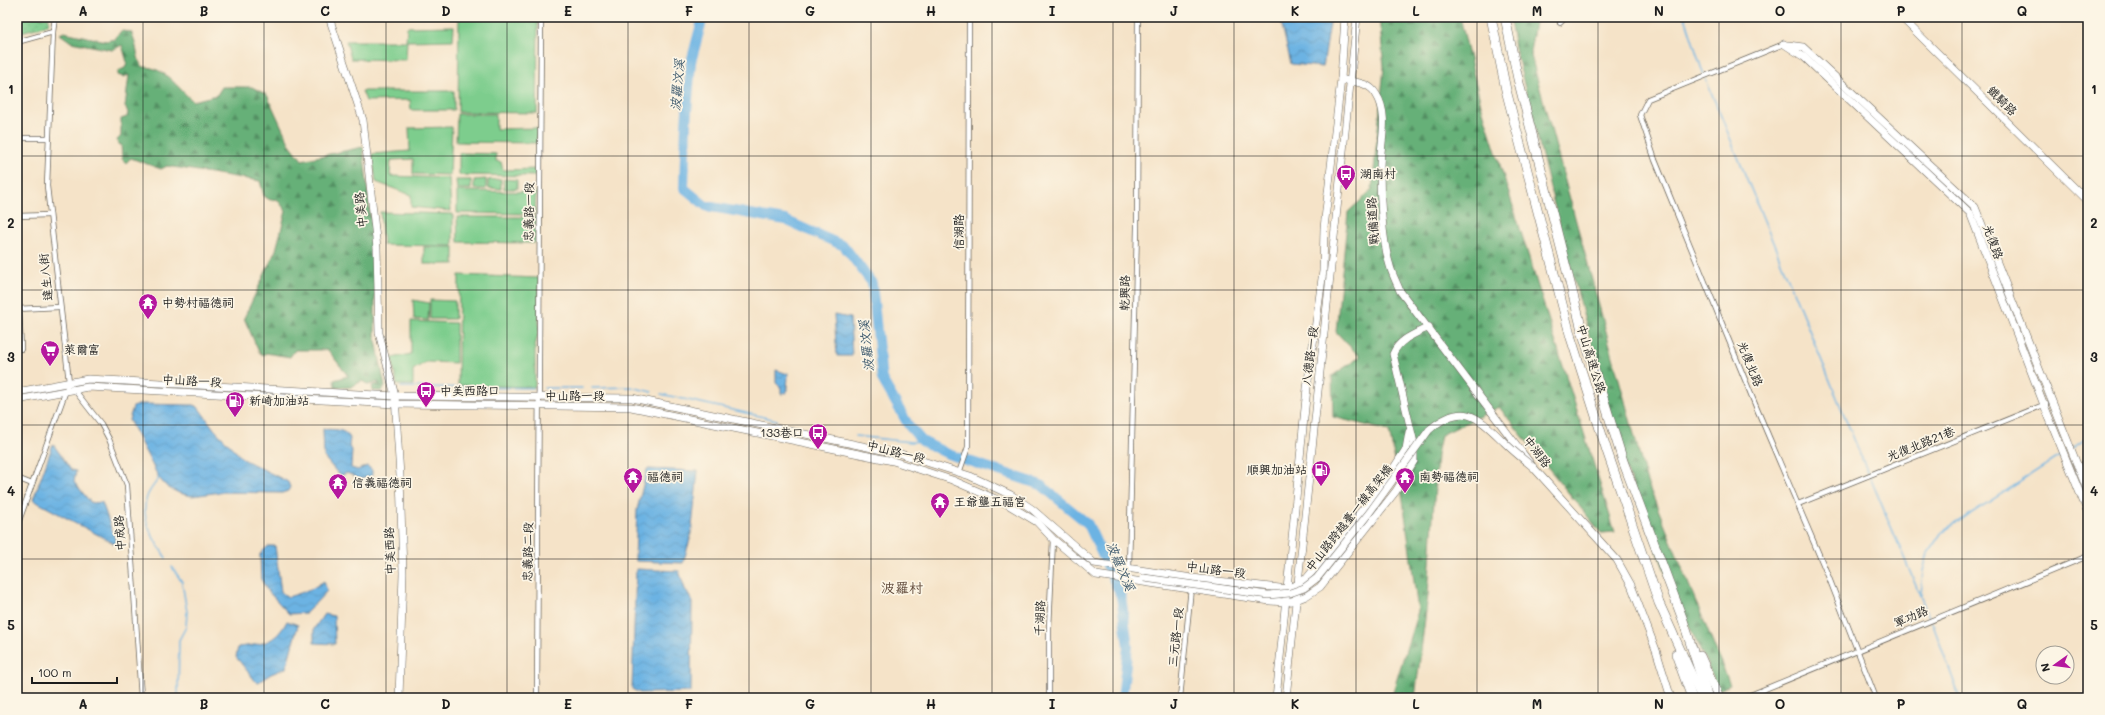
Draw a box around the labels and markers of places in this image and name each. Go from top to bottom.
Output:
bus stop icon: 湖南村 [1335,163,1357,191]
place label: 湖南村 [1360,165,1396,181]
temple icon: 中勢村福德祠 [137,292,159,320]
place label: 中勢村福德祠 [162,294,234,310]
supermarket icon: 萊爾富 [39,339,61,367]
place label: 萊爾富 [64,341,100,357]
bus stop icon: 中美西路口 [415,380,437,408]
place label: 中美西路口 [440,382,500,398]
fuel station icon: 新崎加油站 [224,390,246,418]
place label: 新崎加油站 [249,392,309,408]
bus stop icon: 133巷口 [807,422,829,450]
place label: 133巷口 [761,424,804,440]
fuel station icon: 順興加油站 [1310,459,1332,487]
place label: 順興加油站 [1247,461,1307,477]
temple icon: 福德祠 [622,466,644,494]
temple icon: 南勢福德祠 [1394,466,1416,494]
place label: 福德祠 [647,468,683,484]
place label: 南勢福德祠 [1419,468,1479,484]
temple icon: 信義福德祠 [327,472,349,500]
place label: 信義福德祠 [352,474,412,490]
temple icon: 王爺壟五福宮 [929,491,951,519]
place label: 王爺壟五福宮 [954,493,1026,509]

